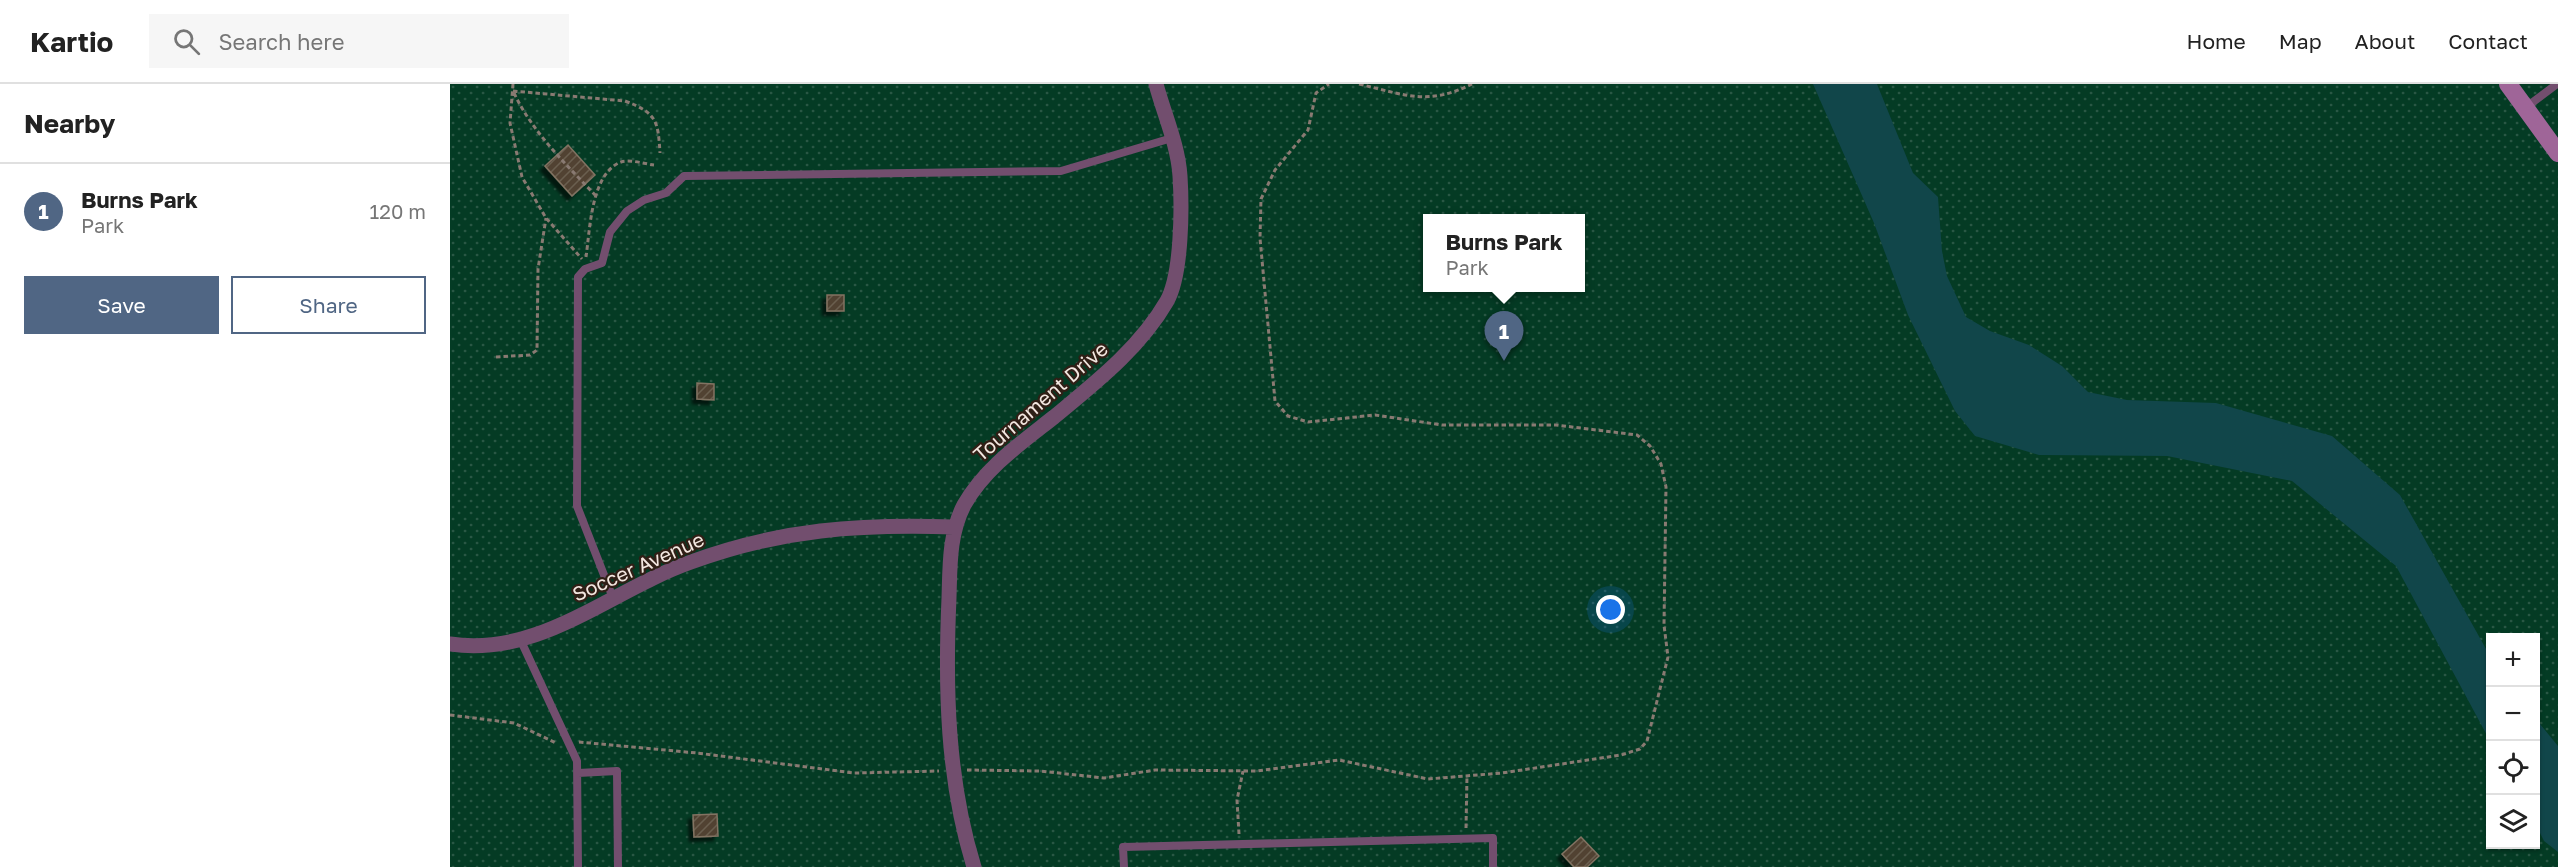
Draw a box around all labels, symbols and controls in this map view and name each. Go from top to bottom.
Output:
search box [149,14,569,68]
text: Kartio [30,25,113,58]
icon: search [170,25,203,58]
text: Search here [218,28,344,55]
text: Home [2186,28,2246,54]
text: Map [2279,28,2322,54]
text: About [2355,28,2415,54]
text: Contact [2448,28,2528,54]
text: Nearby [24,108,115,139]
text: Burns Park [81,186,198,213]
text: 1 [38,199,49,223]
text: 120 m [370,199,426,223]
text: Park [81,213,124,237]
popup [1423,214,1585,292]
text: Burns Park [1446,228,1562,255]
text: Park [1446,255,1489,279]
button: Save [24,276,219,334]
button: Share [231,276,426,334]
pin: 1 [1484,312,1524,361]
street label: Tournament Drive [968,336,1112,466]
street label: Soccer Avenue [568,526,708,606]
your location [1596,595,1625,624]
map controls [2486,633,2540,849]
button: + [2486,633,2540,687]
button: − [2486,687,2540,741]
button: locate [2486,741,2540,795]
button: layers [2486,795,2540,849]

